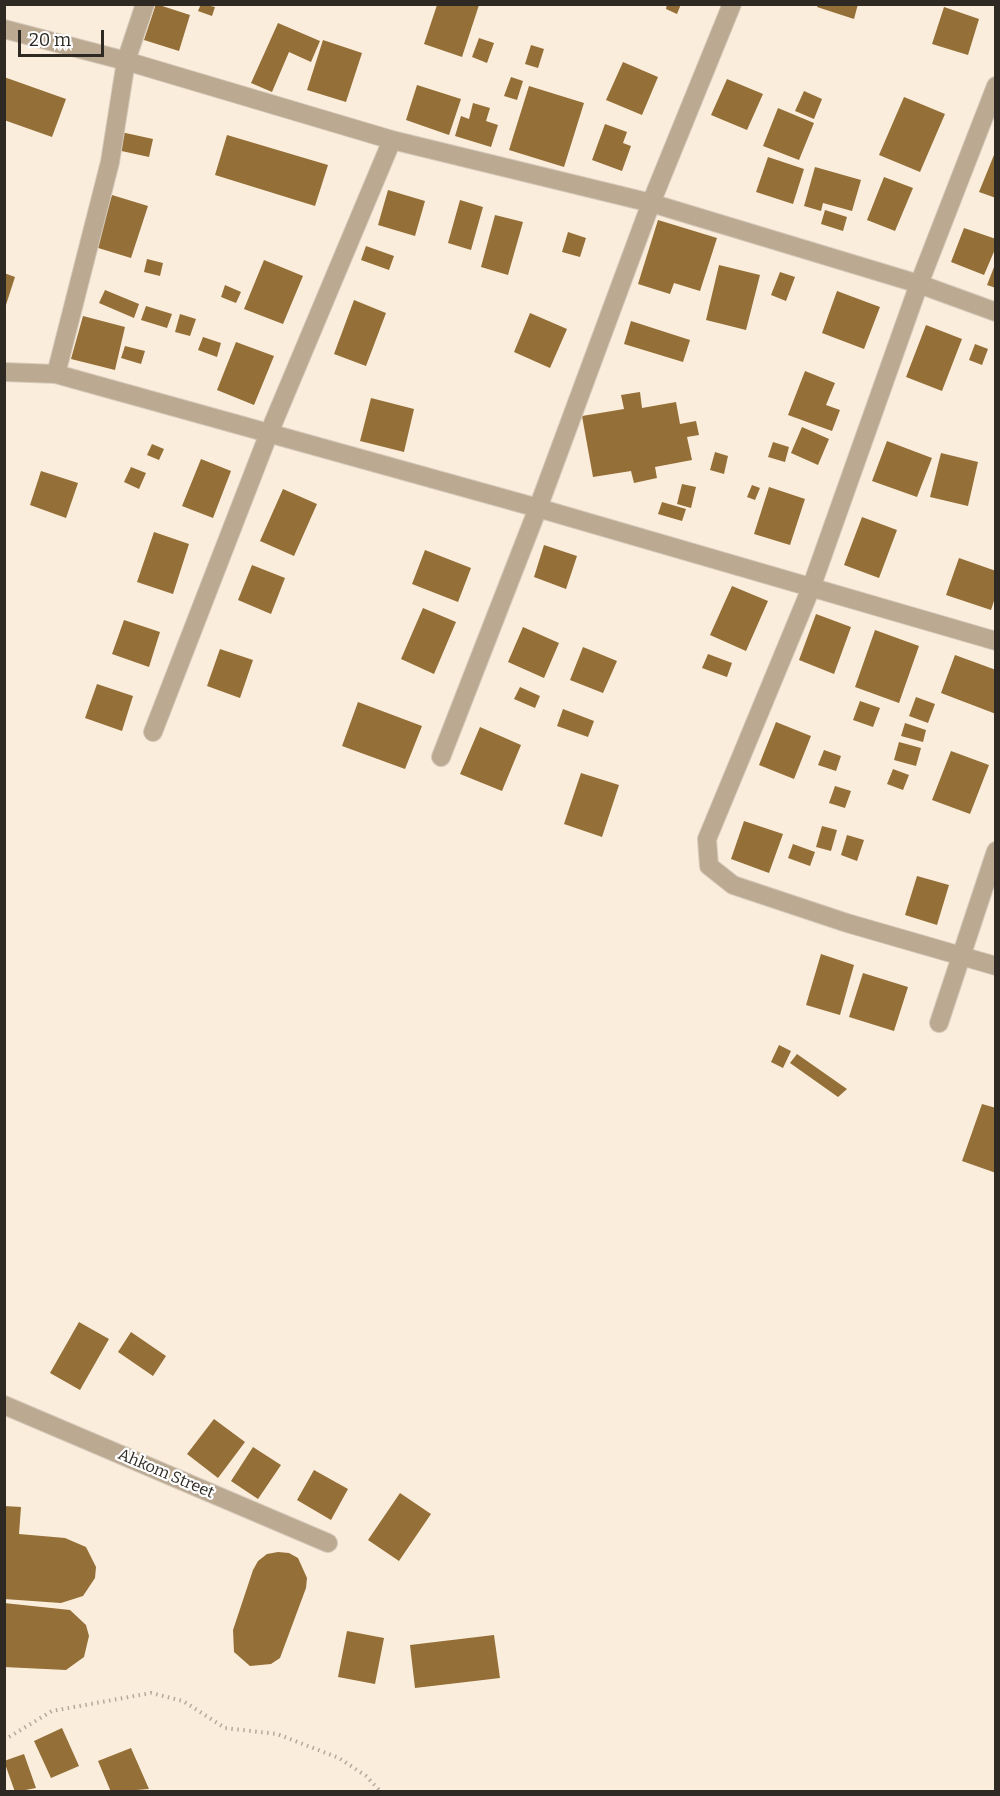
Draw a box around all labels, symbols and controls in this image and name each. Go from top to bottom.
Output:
scale bar [21,18,106,56]
text: 20 m [29,29,71,51]
street label: Ahkom Street [115,1445,217,1503]

